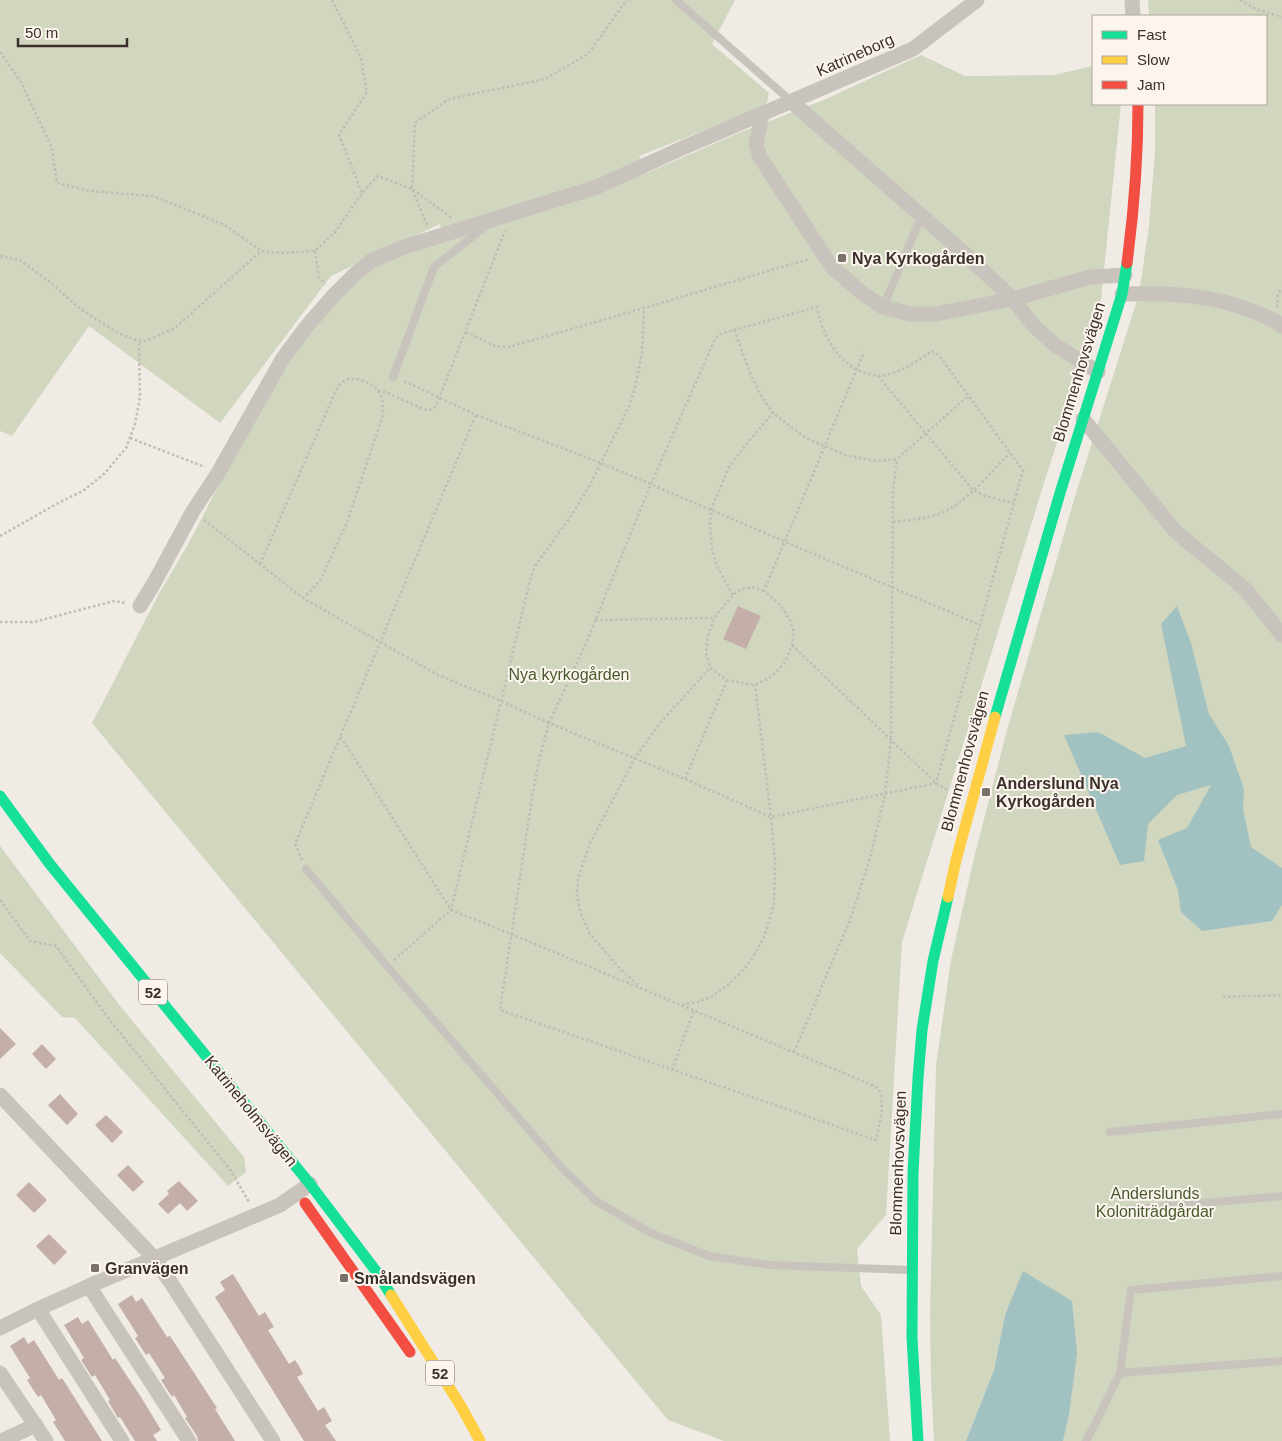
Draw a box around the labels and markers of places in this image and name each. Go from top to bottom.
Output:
place label: Nya Kyrkogården [852,250,985,267]
marker: Nya Kyrkogården [836,252,848,264]
place label: Anderslund Nya Kyrkogården [996,775,1119,810]
marker: Anderslund Nya Kyrkogården [980,786,992,798]
place label: Granvägen [105,1260,189,1277]
marker: Granvägen [89,1262,101,1274]
place label: Smålandsvägen [354,1270,476,1287]
marker: Smålandsvägen [338,1272,350,1284]

